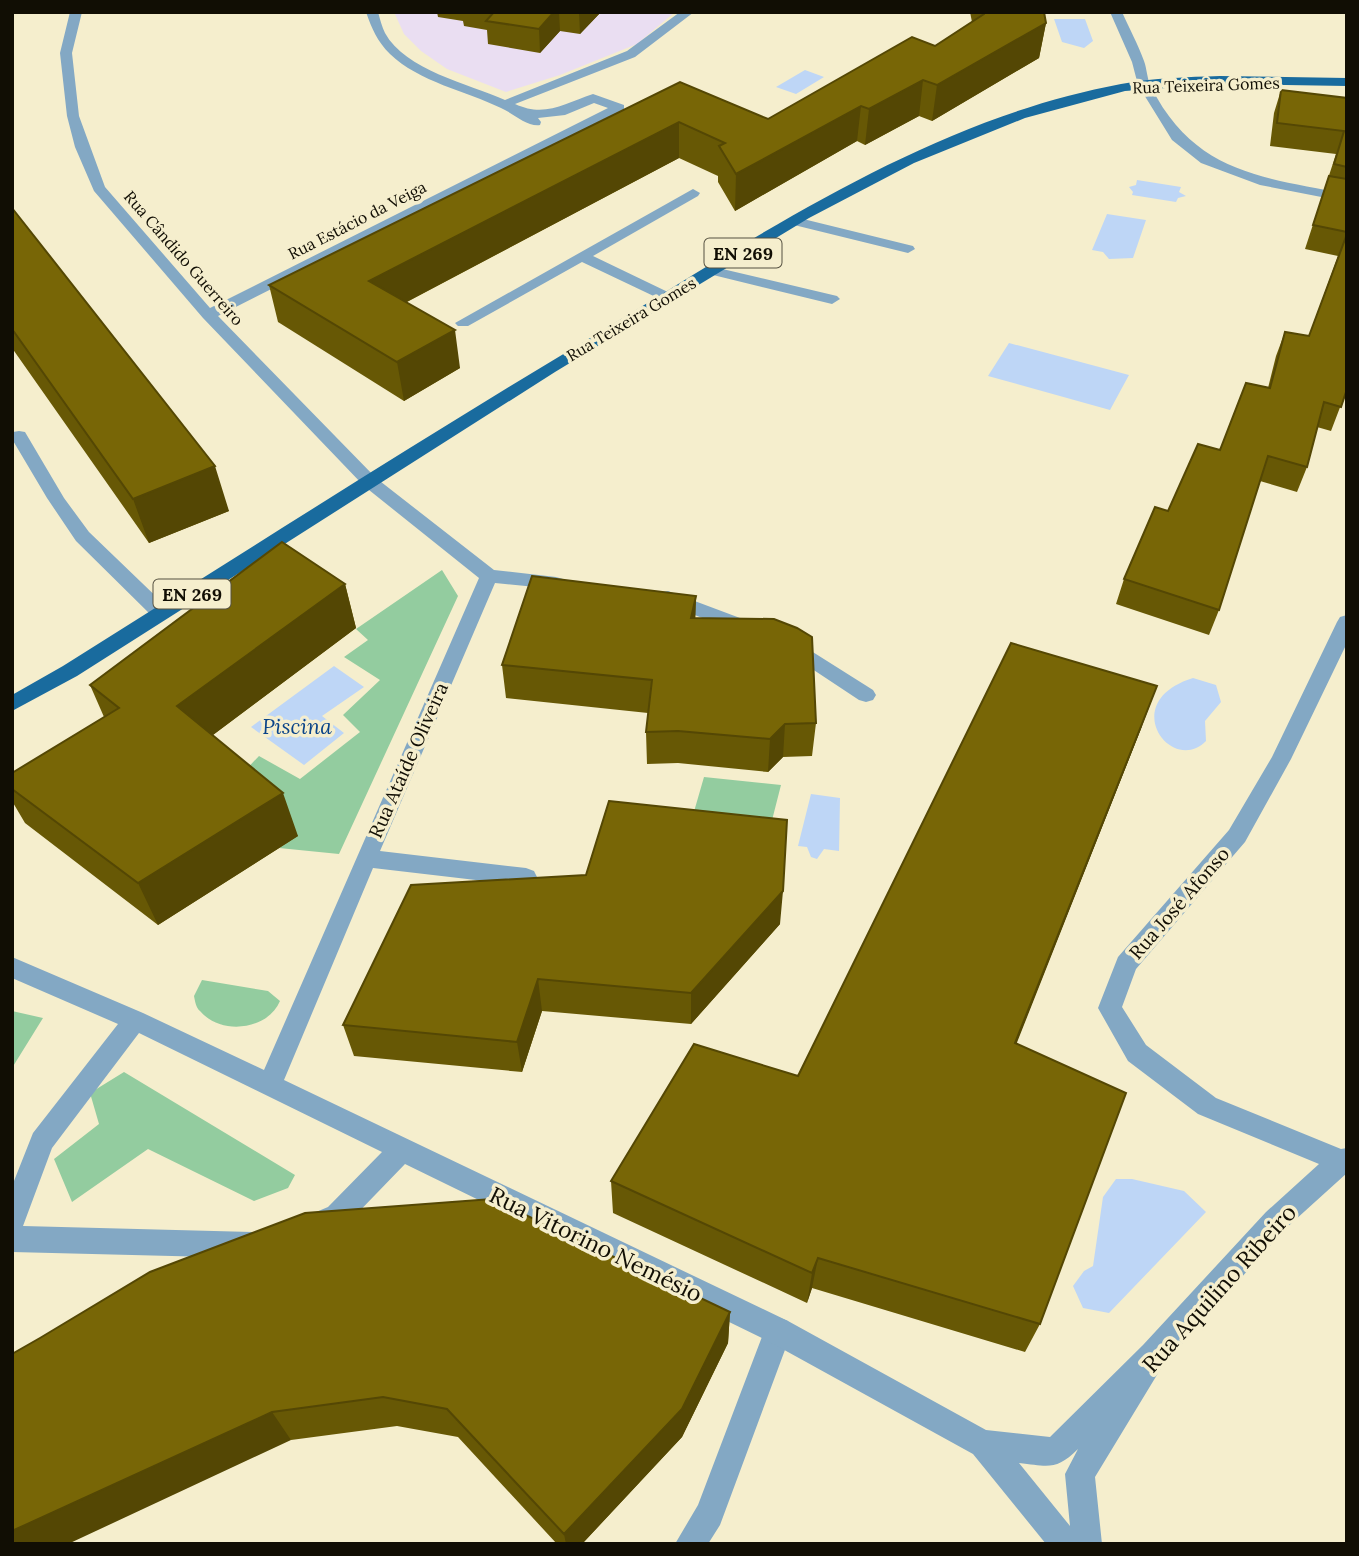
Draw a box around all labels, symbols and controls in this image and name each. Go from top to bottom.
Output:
street label: Rua Teixeira Gomes [1132,72,1280,98]
street label: Rua Estácio da Veiga [284,176,430,264]
street label: Rua Cândido Guerreiro [120,187,248,329]
road number: EN 269 [704,239,782,268]
street label: Rua Teixeira Gomes [563,272,699,366]
road number: EN 269 [154,580,230,608]
street label: Rua Ataíde Oliveira [363,678,453,841]
water label: Piscina [262,713,332,740]
street label: Rua José Afonso [1124,842,1234,964]
street label: Rua Vitorino Nemésio [485,1180,707,1308]
street label: Rua Aquilino Ribeiro [1136,1198,1302,1378]

